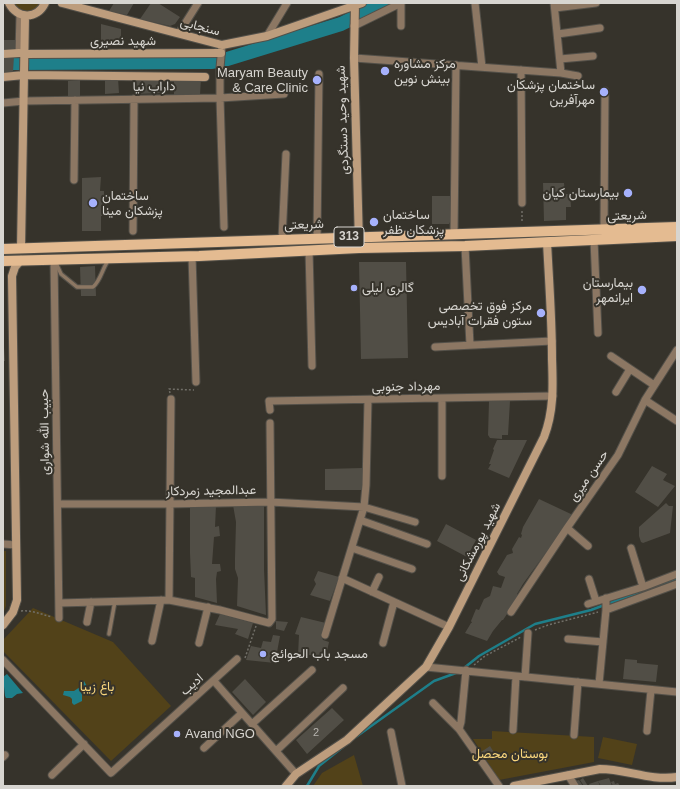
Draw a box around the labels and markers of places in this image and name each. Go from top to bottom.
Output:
place label: مرکز مشاوره بینش نوین [394,56,456,87]
place label: Maryam Beauty & Care Clinic [217,65,308,96]
marker: مرکز مشاوره بینش نوین [379,65,391,77]
marker: Maryam Beauty & Care Clinic [311,74,323,86]
place label: ساختمان پزشکان مهرآفرین [507,77,595,108]
marker: ساختمان پزشکان مهرآفرین [598,86,610,98]
place label: بیمارستان کیان [542,185,619,201]
marker: بیمارستان کیان [622,187,634,199]
place label: ساختمان پزشكان مينا [102,188,163,219]
marker: ساختمان پزشكان مينا [87,197,99,209]
place label: ساختمان پزشکان ظفر [383,207,444,238]
marker: ساختمان پزشکان ظفر [368,216,380,228]
place label: بیمارستان ایرانمهر [583,275,633,306]
place label: گالری لیلی [362,280,414,296]
marker: گالری لیلی [349,283,359,293]
marker: بیمارستان ایرانمهر [636,284,648,296]
place label: مرکز فوق تخصصی ستون فقرات آبادیس [428,298,532,329]
marker: مرکز فوق تخصصی ستون فقرات آبادیس [535,307,547,319]
place label: مسجد باب الحوائج [271,646,368,662]
marker: مسجد باب الحوائج [258,649,268,659]
place label: Avand NGO [185,726,255,742]
marker: Avand NGO [172,729,182,739]

